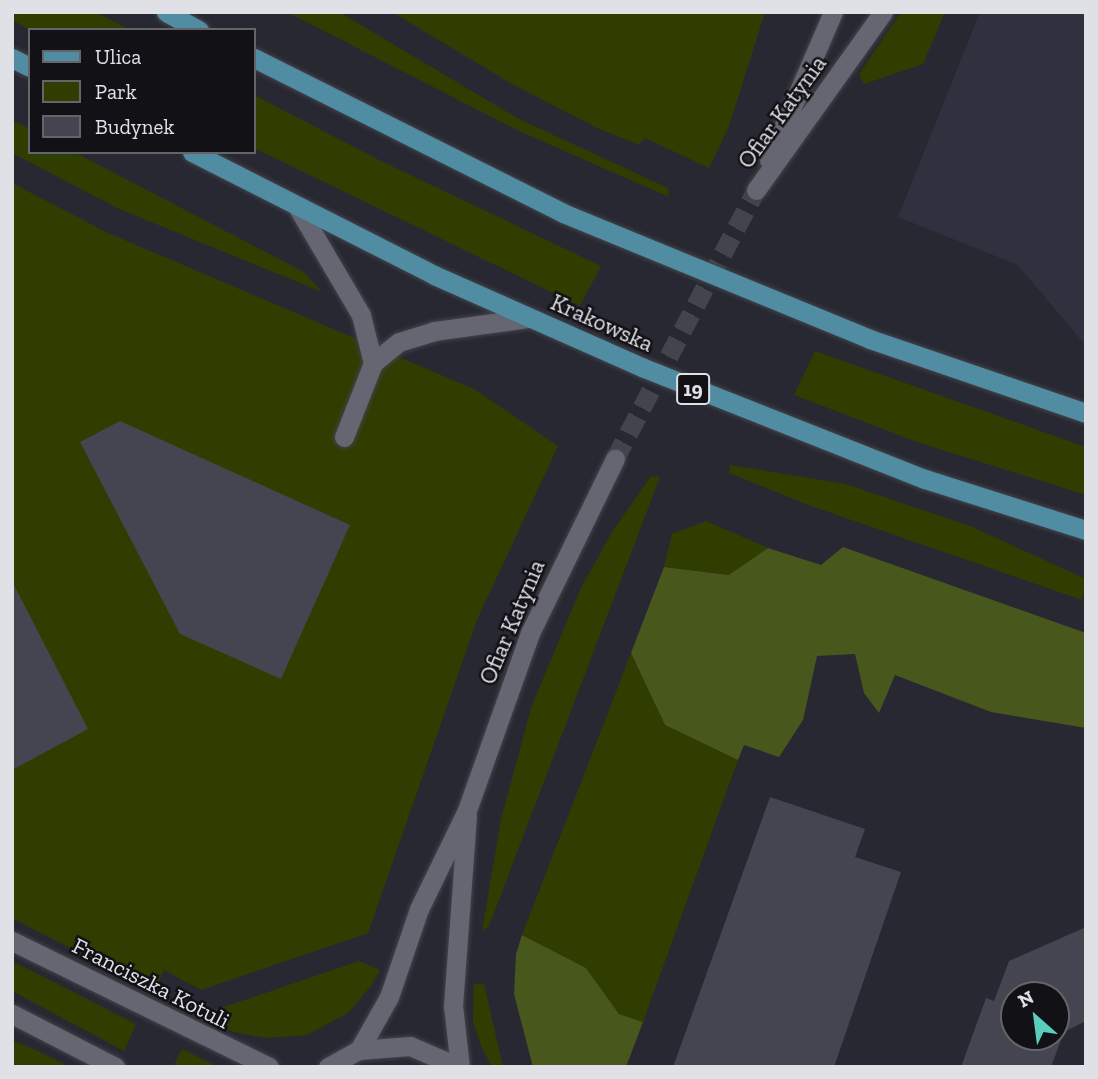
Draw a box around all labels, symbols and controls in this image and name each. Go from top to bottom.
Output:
legend [28,28,256,154]
text: Ulica [95,44,141,69]
street label: Ofiar Katynia [732,50,832,174]
text: Park [95,79,137,104]
text: Budynek [95,114,174,139]
street label: Krakowska [547,288,657,358]
road number: 19 [676,372,710,406]
street label: Ofiar Katynia [473,556,551,688]
street label: Franciszka Kotuli [68,931,234,1035]
north arrow [1000,981,1070,1051]
text: N [1014,985,1038,1012]

